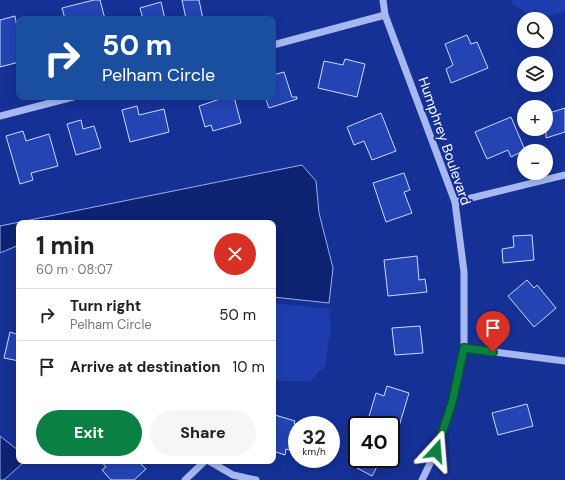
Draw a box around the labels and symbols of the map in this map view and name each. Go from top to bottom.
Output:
street label: Humphrey Boulevard [415,74,475,208]
pin [476,311,510,352]
speed limit sign: 40 [348,416,400,468]
position arrow [415,430,457,472]

